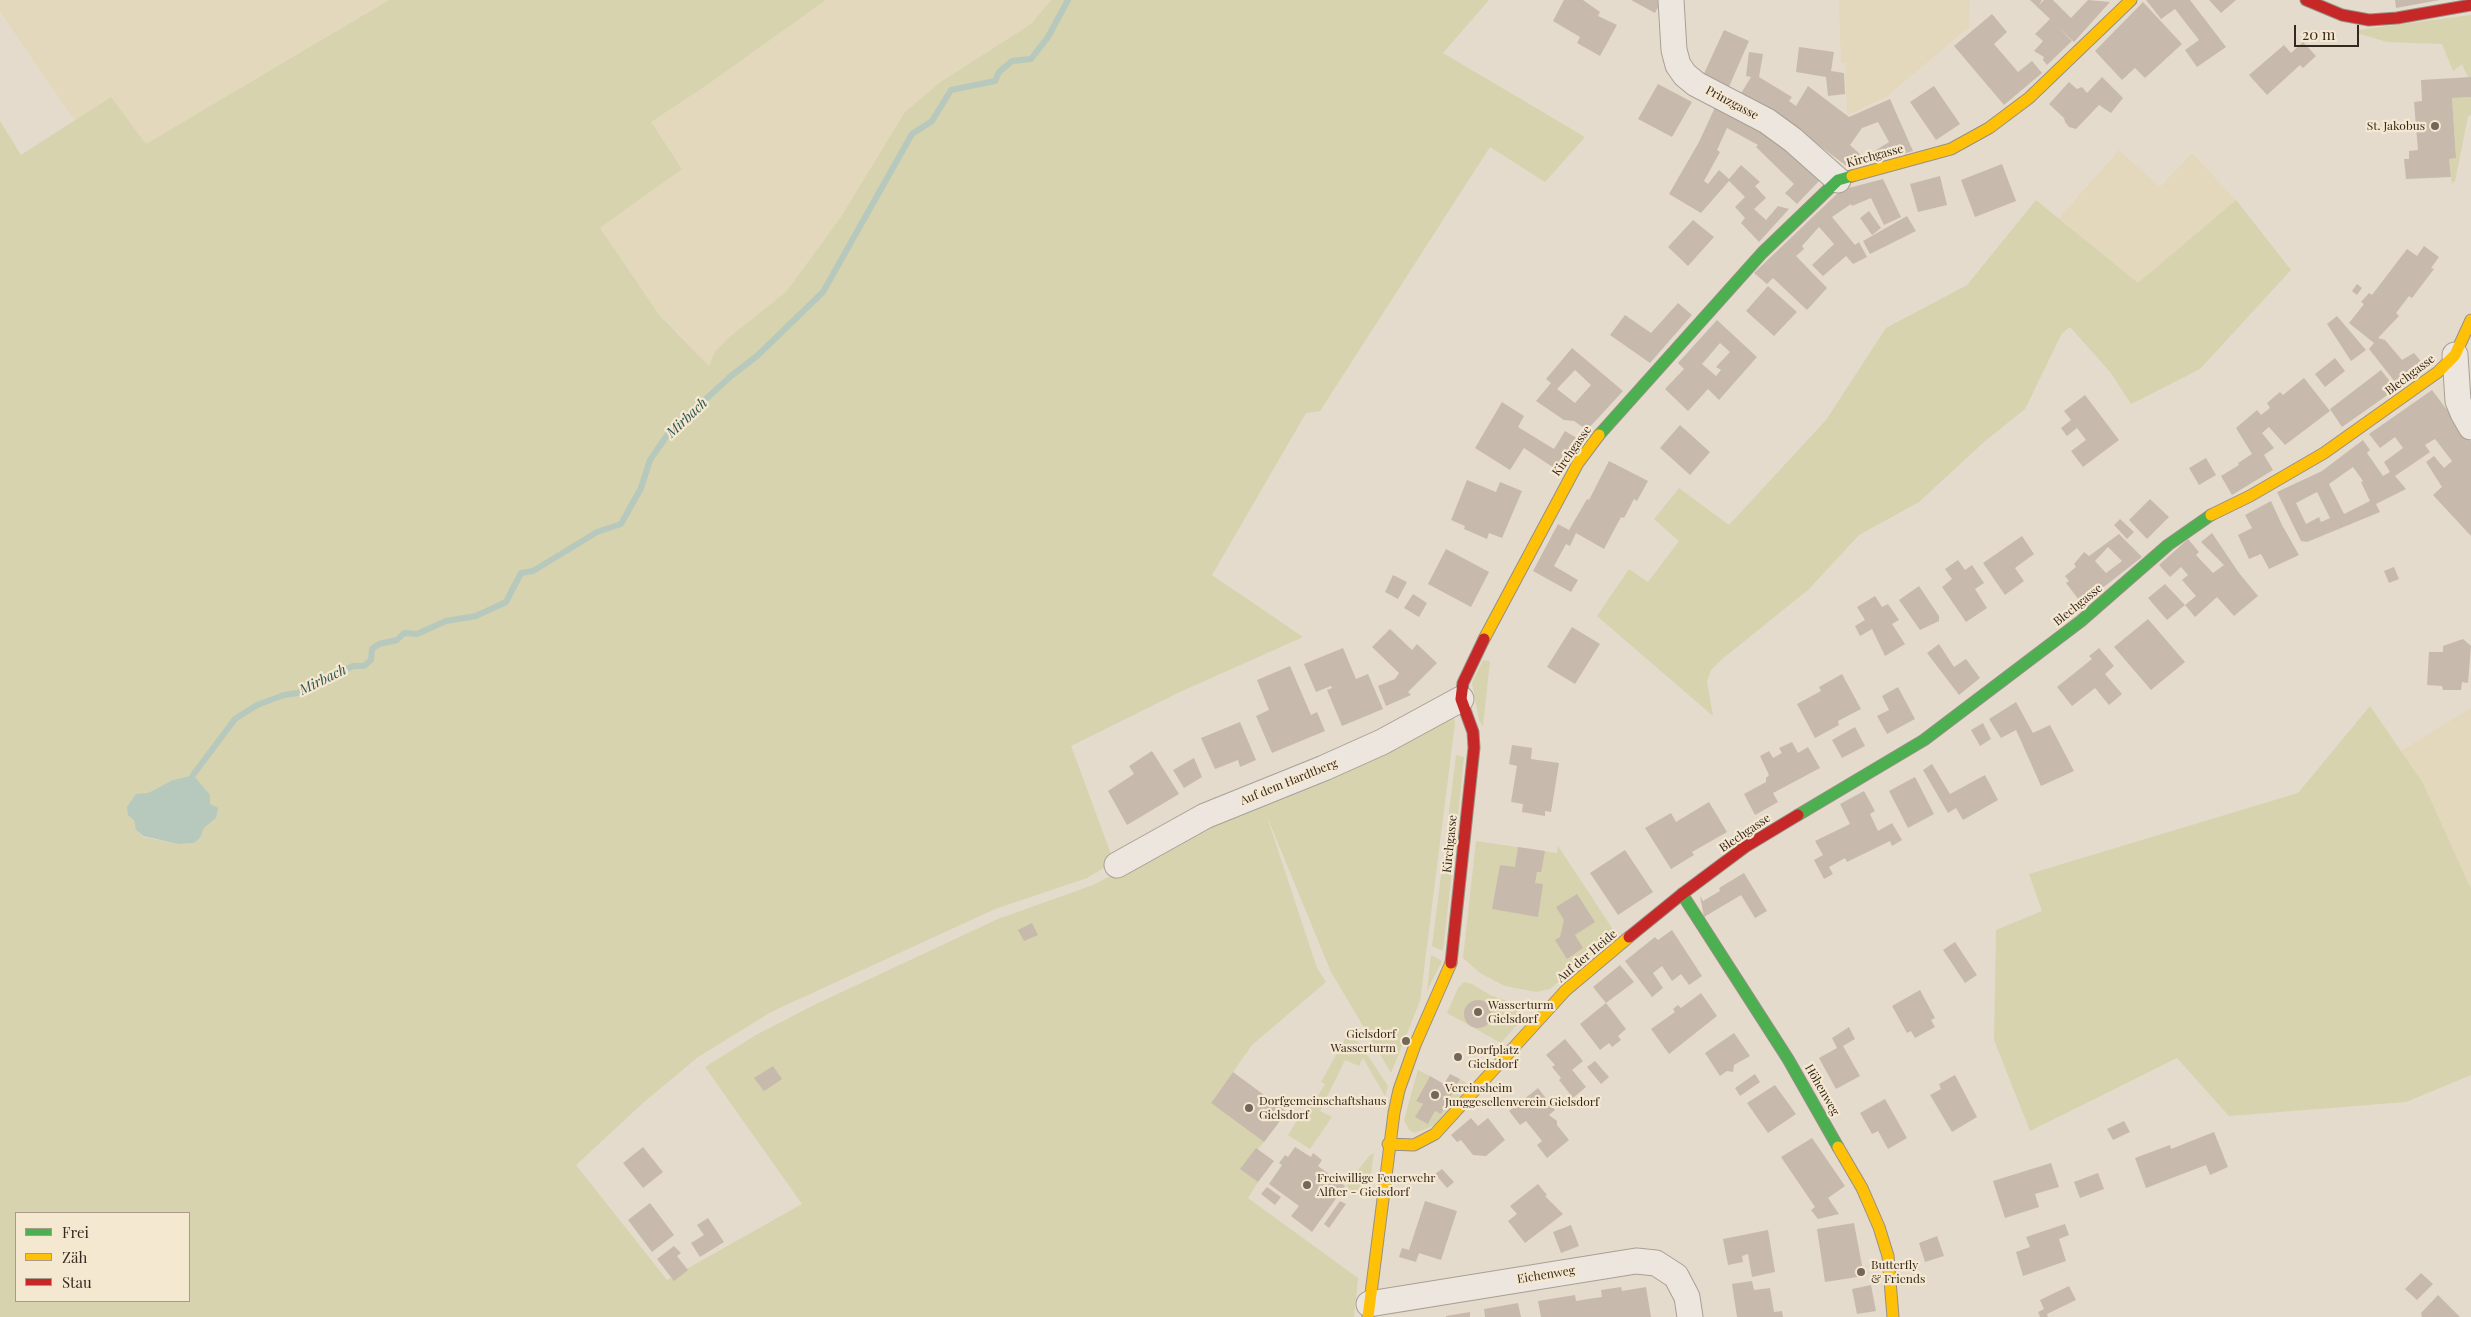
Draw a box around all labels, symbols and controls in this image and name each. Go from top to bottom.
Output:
scale bar [2296,15,2361,47]
text: 20 m [2302,24,2335,44]
street label: Prinzgasse [1703,83,1761,123]
place label: St. Jakobus [2367,119,2425,133]
marker: St. Jakobus [2429,120,2441,132]
street label: Kirchgasse [1845,142,1905,170]
street label: Blechgasse [2382,352,2438,398]
water label: Mirbach [663,395,711,441]
street label: Kirchgasse [1549,423,1595,479]
street label: Blechgasse [2051,581,2105,629]
water label: Mirbach [297,661,349,699]
street label: Auf dem Hardtberg [1238,756,1340,808]
street label: Blechgasse [1717,811,1773,855]
street label: Kirchgasse [1440,814,1460,874]
street label: Auf der Heide [1554,927,1620,985]
place label: Wasserturm Gielsdorf [1488,998,1554,1026]
marker: Wasserturm Gielsdorf [1472,1006,1484,1018]
place label: Gielsdorf Wasserturm [1330,1027,1396,1055]
marker: Gielsdorf Wasserturm [1400,1035,1412,1047]
place label: Dorfplatz Gielsdorf [1468,1043,1519,1071]
marker: Dorfplatz Gielsdorf [1452,1051,1464,1063]
street label: Höhenweg [1802,1062,1842,1118]
place label: Vereinsheim Junggesellenverein Gielsdorf [1445,1081,1599,1109]
marker: Vereinsheim Junggesellenverein Gielsdorf [1429,1089,1441,1101]
place label: Dorfgemeinschaftshaus Gielsdorf [1259,1094,1386,1122]
marker: Dorfgemeinschaftshaus Gielsdorf [1243,1102,1255,1114]
place label: Freiwillige Feuerwehr Alfter - Gielsdorf [1317,1171,1436,1199]
marker: Freiwillige Feuerwehr Alfter - Gielsdorf [1301,1179,1313,1191]
legend [15,1212,190,1302]
text: Frei [62,1222,89,1242]
text: Zäh [62,1247,87,1267]
place label: Butterfly & Friends [1871,1258,1925,1286]
street label: Eichenweg [1516,1263,1576,1287]
marker: Butterfly & Friends [1855,1266,1867,1278]
text: Stau [62,1272,92,1292]

